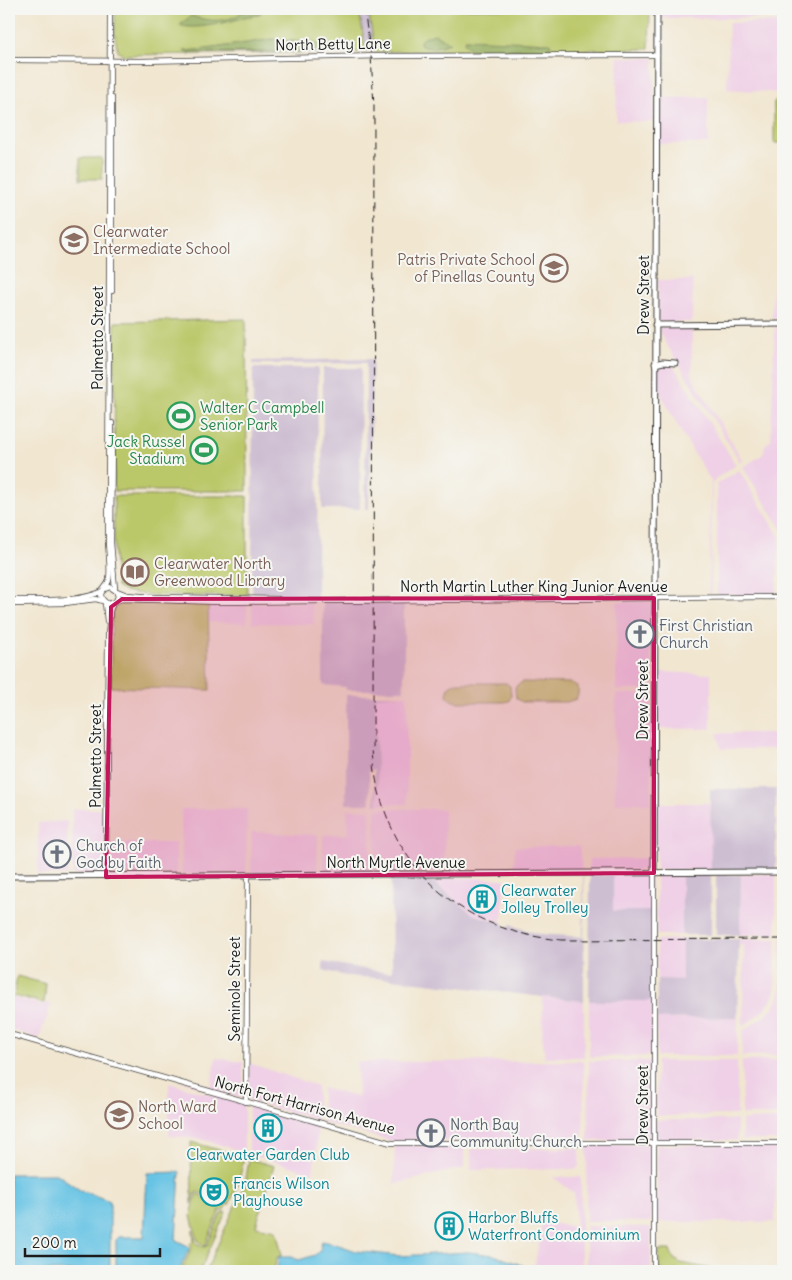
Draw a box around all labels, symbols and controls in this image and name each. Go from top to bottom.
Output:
street label: North Betty Lane [275,33,391,55]
place label: Clearwater Intermediate School [93,222,230,258]
school or university icon: Clearwater Intermediate School [59,225,89,255]
place label: Patris Private School of Pinellas County [397,250,535,286]
school or university icon: Patris Private School of Pinellas County [539,253,569,283]
street label: Drew Street [634,255,653,335]
street label: Palmetto Street [88,286,107,390]
place label: Walter C Campbell Senior Park [200,398,324,434]
sports icon: Walter C Campbell Senior Park [166,401,196,431]
place label: Jack Russel Stadium [107,432,185,468]
sports icon: Jack Russel Stadium [189,435,219,465]
place label: Clearwater North Greenwood Library [154,554,285,590]
library icon: Clearwater North Greenwood Library [120,557,150,587]
street label: North Martin Luther King Junior Avenue [400,577,668,596]
place label: First Christian Church [659,616,753,652]
church icon: First Christian Church [625,619,655,649]
street label: Drew Street [633,660,652,740]
street label: Palmetto Street [86,704,105,808]
place label: Church of God by Faith [76,836,162,872]
church icon: Church of God by Faith [42,839,72,869]
street label: North Myrtle Avenue [326,853,466,872]
place label: Clearwater Jolley Trolley [501,881,588,917]
building icon: Clearwater Jolley Trolley [467,884,497,914]
street label: Seminole Street [225,936,244,1042]
street label: Drew Street [633,1065,652,1145]
street label: North Fort Harrison Avenue [213,1072,397,1138]
place label: North Ward School [138,1097,217,1133]
school or university icon: North Ward School [104,1100,134,1130]
building icon: Clearwater Garden Club [253,1113,283,1143]
place label: North Bay Community Church [450,1115,582,1151]
church icon: North Bay Community Church [416,1118,446,1148]
place label: Clearwater Garden Club [186,1145,350,1164]
place label: Francis Wilson Playhouse [233,1174,330,1210]
theatre icon: Francis Wilson Playhouse [199,1177,229,1207]
place label: Harbor Bluffs Waterfront Condominium [468,1208,640,1244]
building icon: Harbor Bluffs Waterfront Condominium [434,1211,464,1241]
scale bar [25,1225,160,1257]
text: 200 m [32,1233,77,1252]

